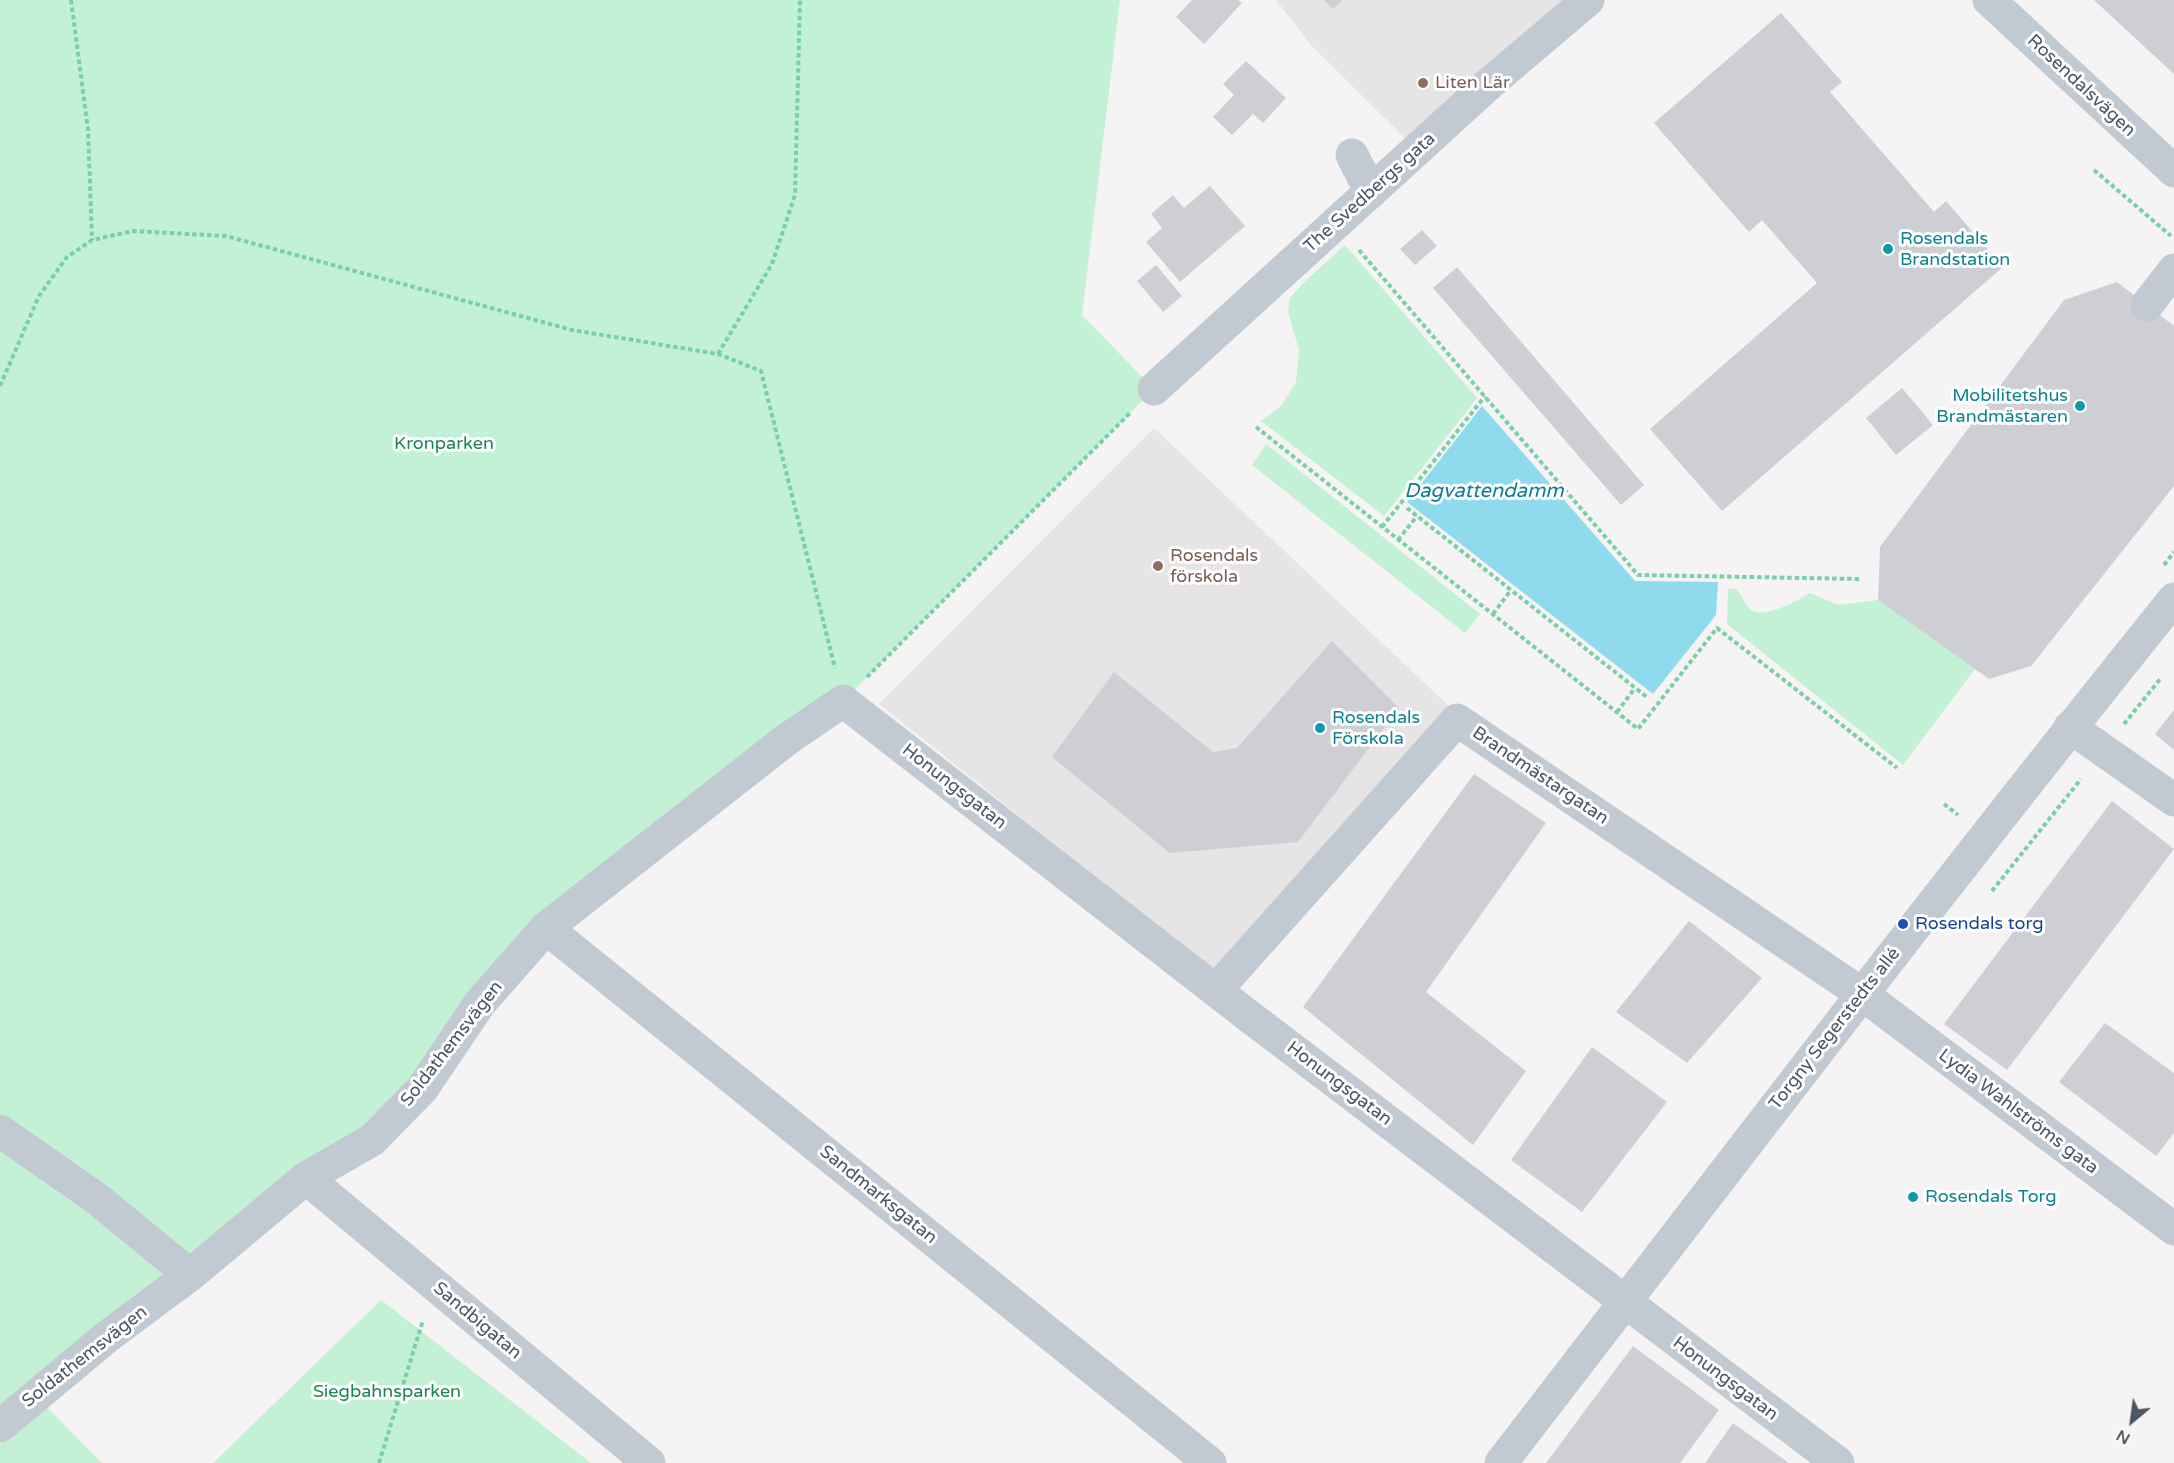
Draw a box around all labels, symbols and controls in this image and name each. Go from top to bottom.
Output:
street label: Rosendalsvägen [2022,30,2140,142]
place label: Liten Lär [1435,72,1510,94]
marker: Liten Lär [1416,76,1430,90]
street label: The Svedbergs gata [1300,128,1440,258]
place label: Rosendals Brandstation [1900,228,2010,270]
marker: Rosendals Brandstation [1881,242,1895,256]
place label: Mobilitetshus Brandmästaren [1936,385,2068,428]
marker: Mobilitetshus Brandmästaren [2073,399,2087,413]
park label: Kronparken [394,433,494,455]
water label: Dagvattendamm [1404,480,1564,504]
place label: Rosendals förskola [1170,545,1258,588]
marker: Rosendals förskola [1151,559,1165,573]
place label: Rosendals Förskola [1332,707,1420,750]
marker: Rosendals Förskola [1313,721,1327,735]
street label: Brandmästargatan [1468,722,1612,830]
street label: Honungsgatan [898,740,1010,834]
place label: Rosendals torg [1915,913,2044,935]
marker: Rosendals torg [1896,917,1910,931]
street label: Torgny Segerstedts allé [1765,944,1905,1114]
street label: Soldathemsvägen [396,977,508,1111]
street label: Honungsgatan [1282,1037,1396,1131]
street label: Lydia Wahlströms gata [1934,1045,2102,1179]
street label: Sandmarksgatan [815,1141,941,1249]
place label: Rosendals Torg [1925,1186,2057,1208]
marker: Rosendals Torg [1906,1190,1920,1204]
street label: Sandbigatan [428,1278,526,1364]
street label: Soldathemsvägen [18,1301,152,1413]
street label: Honungsgatan [1668,1332,1782,1426]
park label: Siegbahnsparken [313,1381,461,1403]
north arrow [2102,1391,2162,1451]
text: N [2113,1425,2134,1449]

